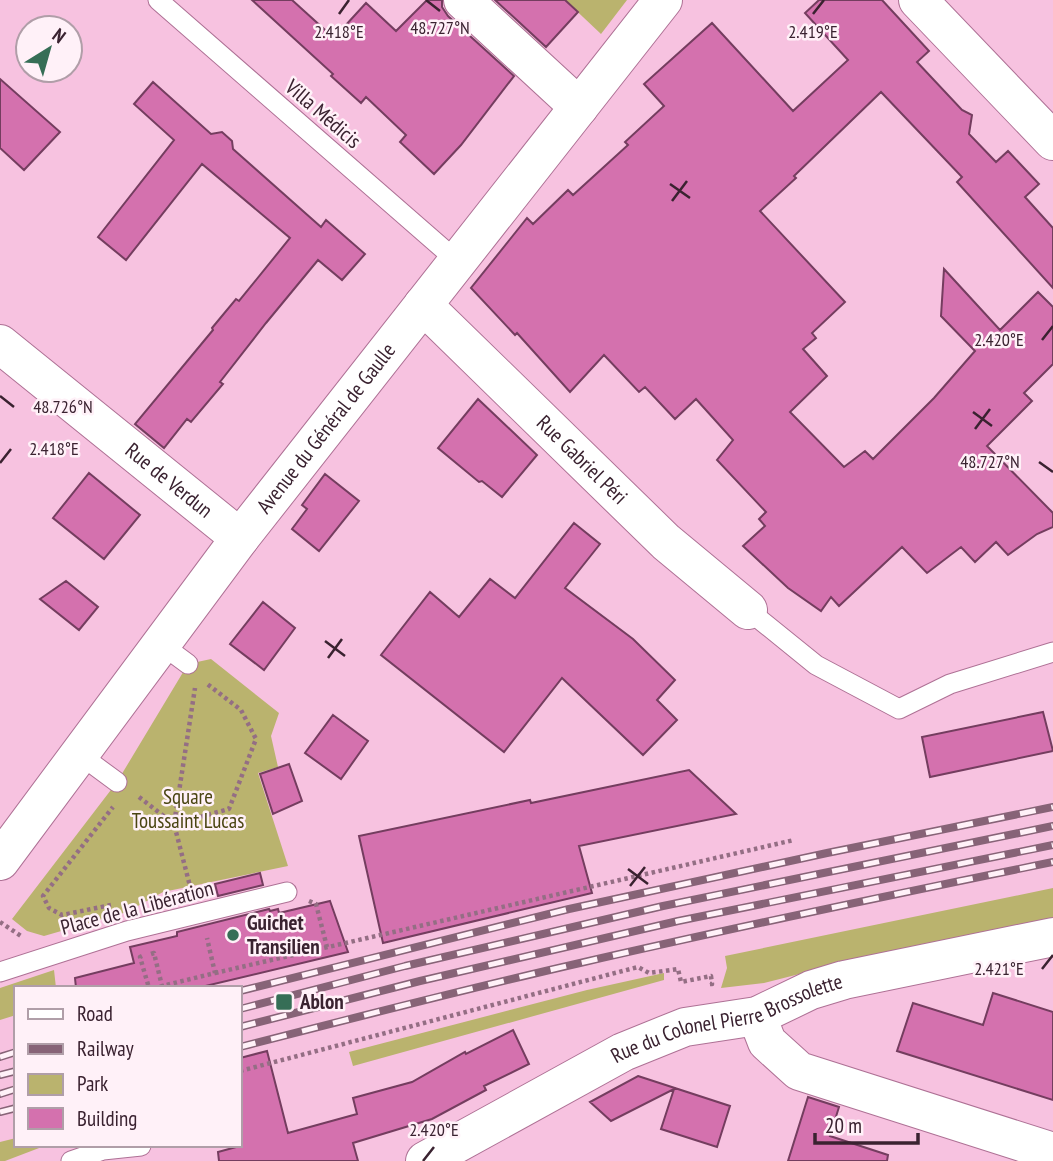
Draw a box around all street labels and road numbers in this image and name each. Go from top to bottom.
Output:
street label: Villa Médicis [279,73,367,154]
street label: Avenue du Général de Gaulle [251,337,401,519]
street label: Rue Gabriel Péri [531,409,633,510]
street label: Rue de Verdun [120,437,218,523]
street label: Place de la Libération [58,874,216,941]
street label: Rue du Colonel Pierre Brossolette [606,967,846,1069]

